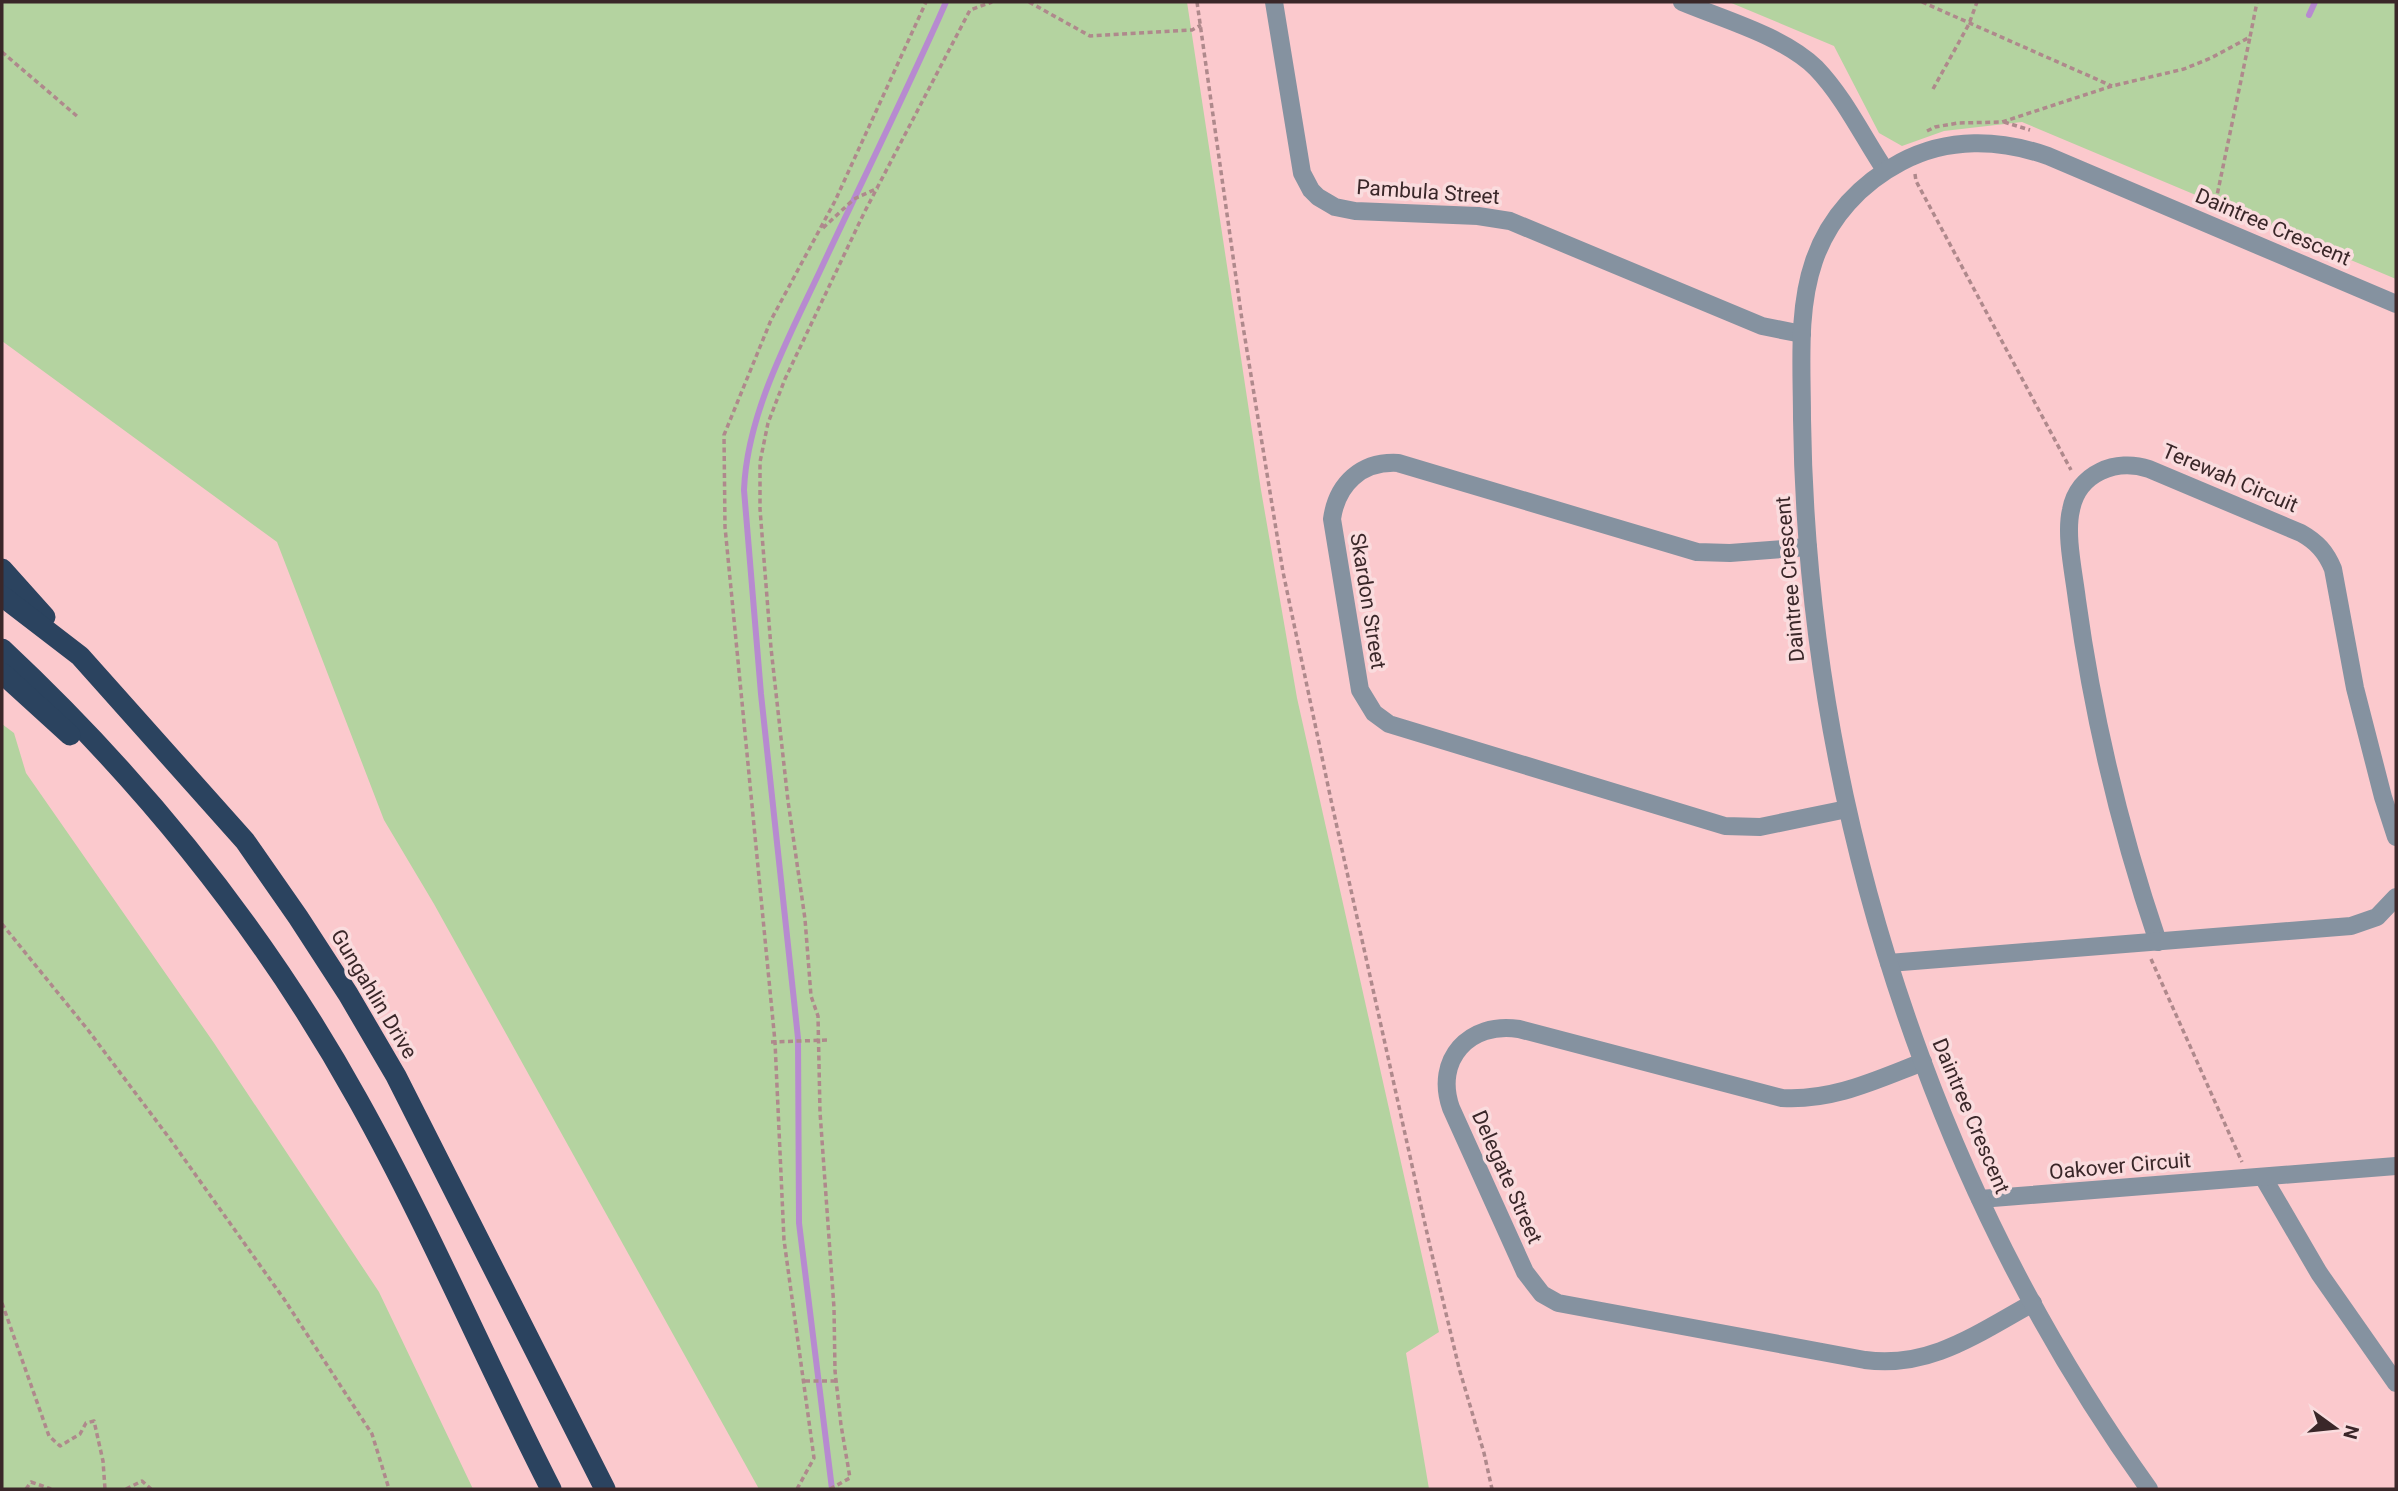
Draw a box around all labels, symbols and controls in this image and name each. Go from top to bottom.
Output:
street label: Pambula Street [1356,175,1501,209]
street label: Daintree Crescent [2192,183,2354,271]
street label: Terewah Circuit [2159,439,2302,517]
street label: Daintree Crescent [1771,495,1809,663]
street label: Skardon Street [1345,531,1391,671]
street label: Gungahlin Drive [326,925,422,1063]
street label: Daintree Crescent [1927,1035,2015,1197]
street label: Delegate Street [1467,1107,1547,1247]
street label: Oakover Circuit [2048,1148,2192,1184]
north arrow [2300,1393,2370,1463]
text: N [2338,1423,2364,1442]

